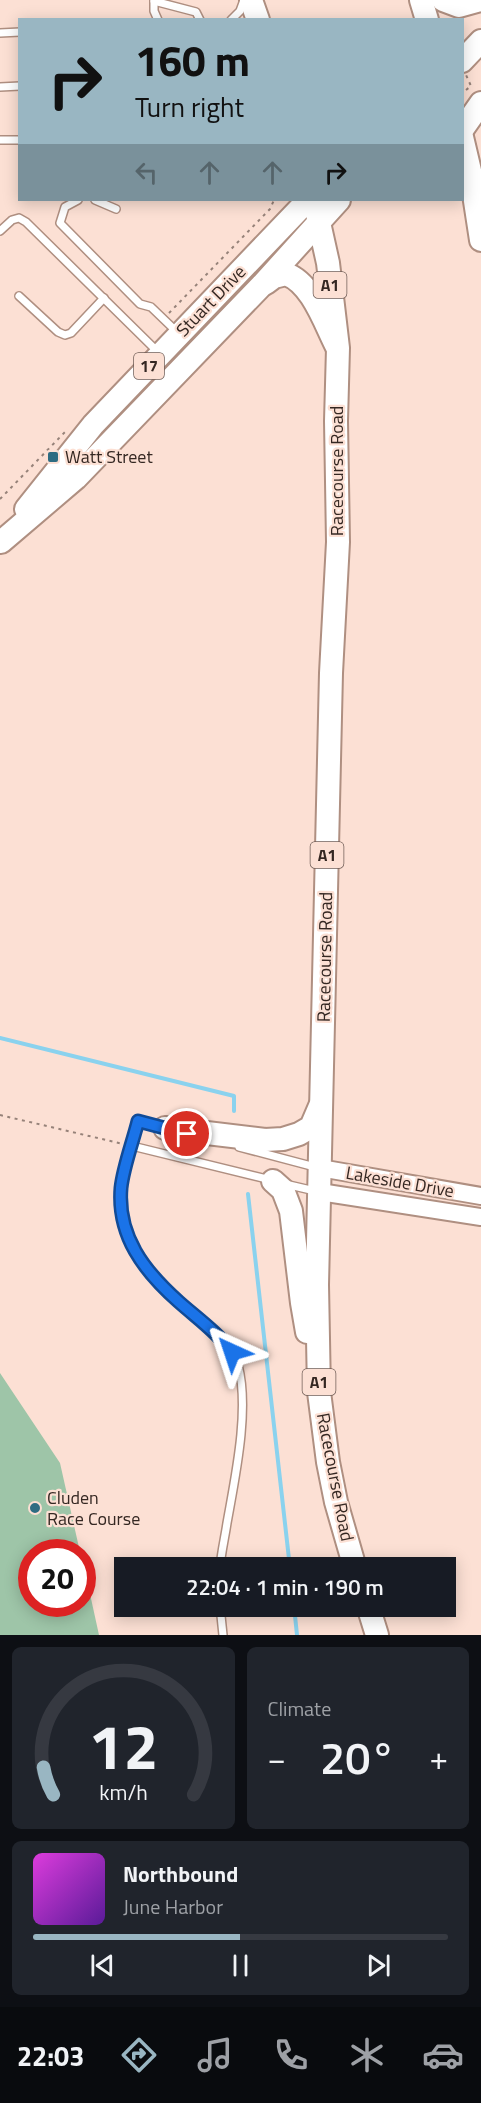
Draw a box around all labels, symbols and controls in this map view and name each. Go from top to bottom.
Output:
text: 160 m [135,28,250,92]
icon: right [36,42,114,120]
text: Turn right [135,86,244,127]
icon: left [130,156,163,189]
icon: ahead [193,156,226,189]
icon: ahead [256,156,289,189]
icon: right [319,156,352,189]
street label: Stuart Drive [170,259,252,343]
road number: A1 [314,272,346,298]
road number: 17 [134,353,164,379]
street label: Racecourse Road [323,406,350,536]
place label: Watt Street [65,443,153,470]
marker: Watt Street [46,450,60,464]
road number: A1 [310,842,344,868]
street label: Racecourse Road [310,892,339,1022]
pin [161,1108,212,1159]
icon: arrive [170,1117,203,1150]
street label: Lakeside Drive [344,1159,456,1204]
position arrow [200,1320,264,1384]
road number: A1 [302,1369,336,1395]
street label: Racecourse Road [310,1410,361,1543]
place label: Cluden Race Course [47,1484,140,1532]
marker: Cluden Race Course [28,1501,42,1515]
speed limit sign: 20 [18,1539,96,1617]
text: 22:04 · 1 min · 190 m [186,1570,384,1604]
text: Climate [268,1693,331,1724]
text: 12 [88,1698,158,1793]
text: 20° [320,1723,396,1791]
text: − [268,1733,286,1783]
text: + [430,1733,448,1783]
text: km/h [99,1776,148,1808]
text: Northbound [123,1857,238,1891]
text: June Harbor [123,1891,223,1922]
icon: previous [86,1949,119,1982]
icon: pause [224,1949,257,1982]
icon: next [362,1949,395,1982]
icon: directions [118,2034,160,2076]
icon: music [194,2034,236,2076]
icon: phone [270,2034,312,2076]
icon: climate [346,2034,388,2076]
icon: car [422,2034,464,2076]
text: 22:03 [17,2035,84,2076]

